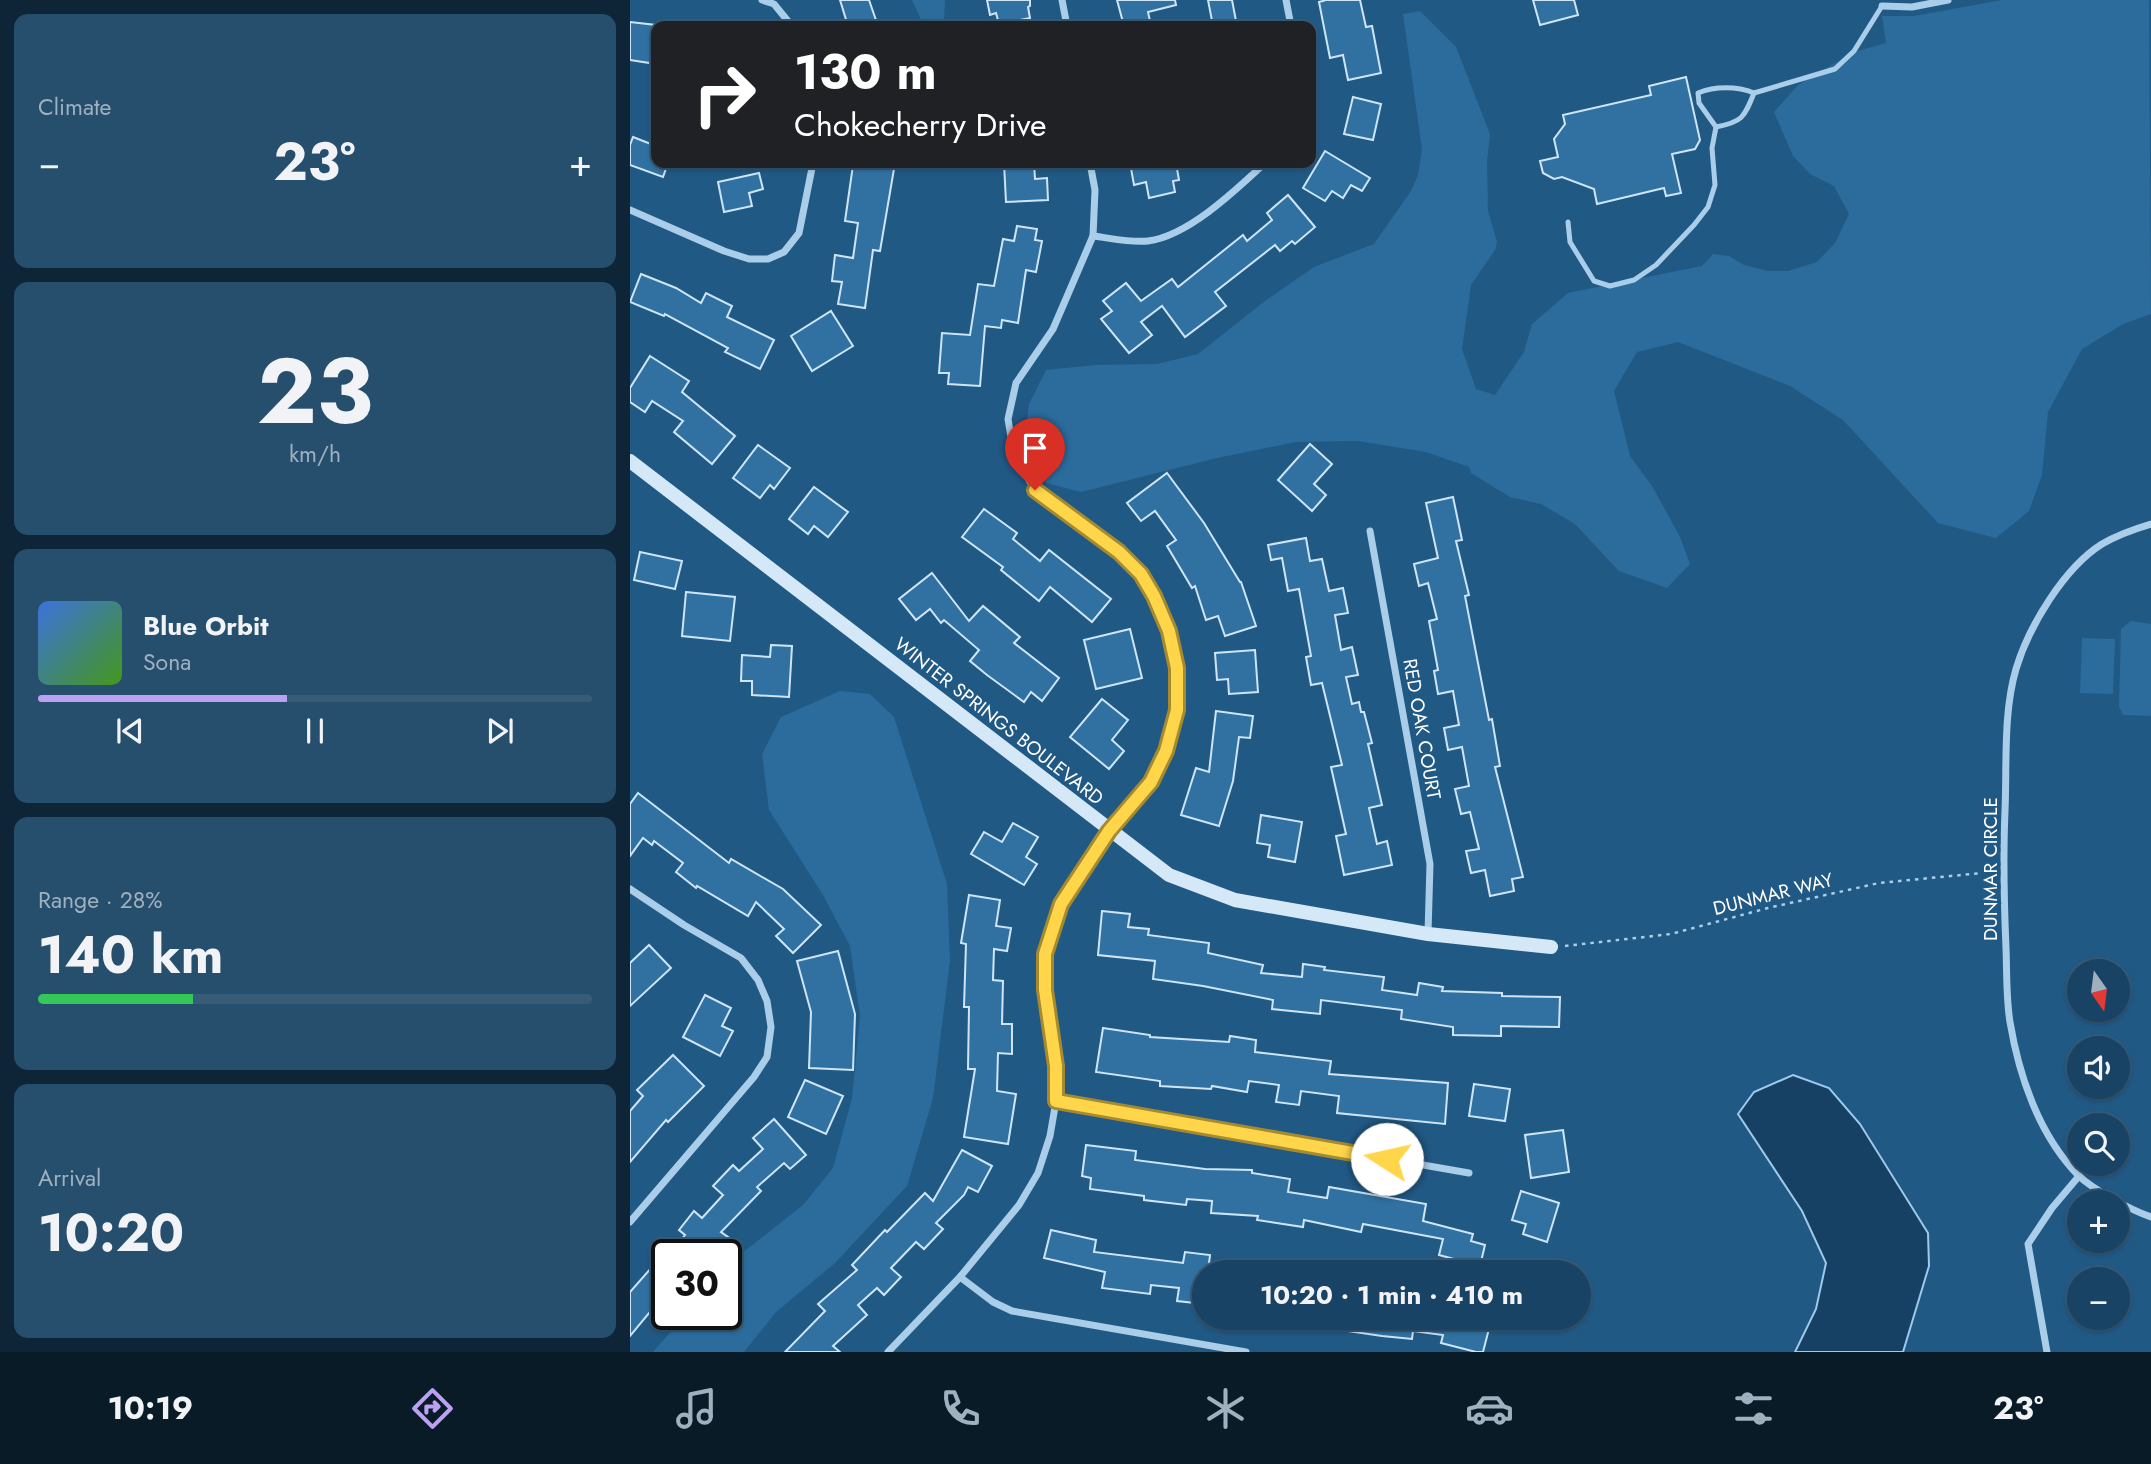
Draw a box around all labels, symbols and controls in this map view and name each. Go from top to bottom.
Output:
text: 130 m [794,37,937,107]
icon: right [679,49,770,140]
text: Climate [38,90,111,124]
text: Chokecherry Drive [794,102,1047,148]
text: 23° [274,124,355,200]
text: − [38,135,60,190]
text: + [569,135,592,190]
text: 23 [257,326,373,457]
pin [1005,418,1065,490]
icon: arrive [1016,429,1054,467]
text: km/h [289,437,341,471]
text: Blue Orbit [143,607,268,645]
street label: WINTER SPRINGS BOULEVARD [889,631,1109,811]
text: Sona [143,645,191,679]
street label: RED OAK COURT [1396,656,1448,802]
icon: previous [111,712,149,750]
icon: pause [296,712,334,750]
icon: next [481,712,519,750]
street label: DUNMAR CIRCLE [1977,797,2004,941]
street label: DUNMAR WAY [1710,866,1836,922]
text: Range · 28% [38,883,163,917]
text: 140 km [38,917,223,993]
north arrow [2067,959,2130,1022]
map controls [2067,959,2130,1330]
button: sound [2067,1036,2130,1099]
button: search [2067,1113,2130,1176]
position arrow [1350,1122,1424,1196]
text: Arrival [38,1161,101,1195]
button: + [2067,1190,2130,1253]
text: 10:20 [38,1195,184,1271]
speed limit sign: 30 [651,1239,742,1330]
button: − [2067,1267,2130,1330]
text: 10:20 · 1 min · 410 m [1260,1276,1523,1314]
icon: directions [408,1384,457,1433]
icon: music [672,1384,721,1433]
icon: phone [936,1384,985,1433]
icon: climate [1201,1384,1250,1433]
icon: car [1465,1384,1514,1433]
icon: filters [1729,1384,1778,1433]
text: 10:19 [108,1385,193,1431]
text: 23° [1993,1385,2043,1431]

